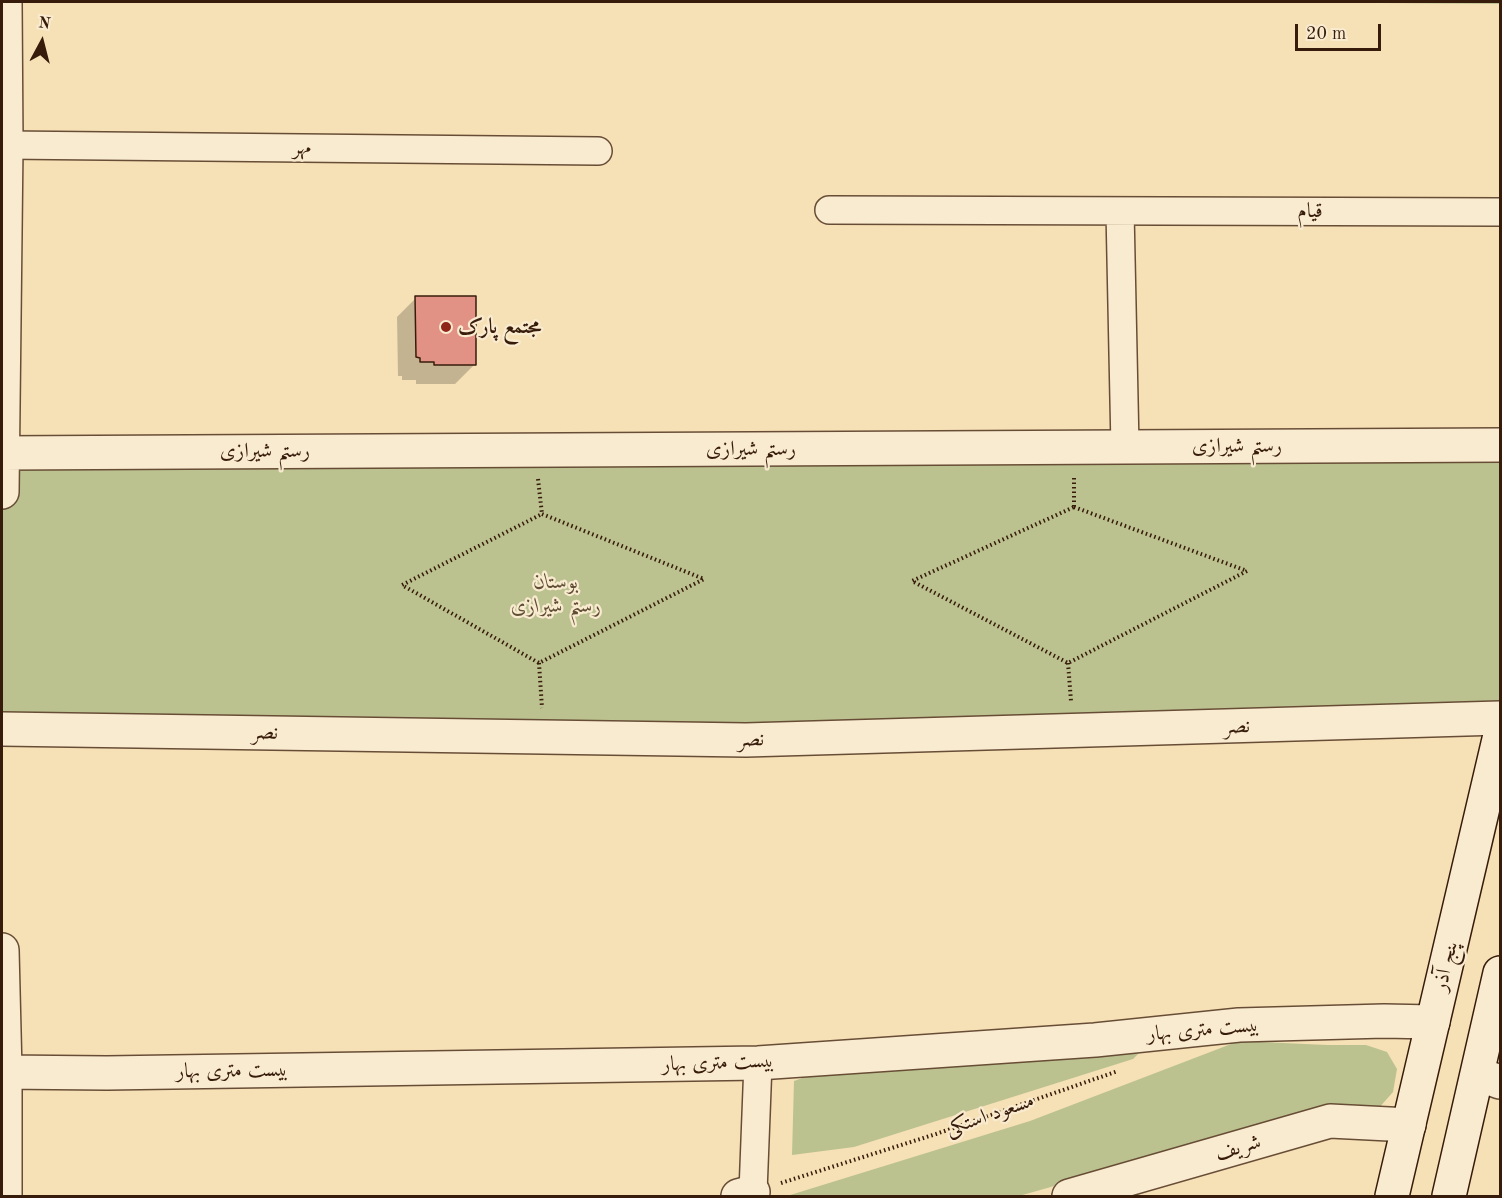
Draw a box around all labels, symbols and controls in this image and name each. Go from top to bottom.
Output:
north arrow [12,12,72,72]
scale bar [1298,12,1384,50]
text: N [37,15,51,33]
text: 20 m [1306,25,1346,43]
street label: مهر [293,135,311,161]
street label: قیام [1297,198,1323,224]
place label: مجتمع پارک [458,314,541,340]
marker: مجتمع پارک [439,320,453,334]
street label: رستم شیرازی [1192,433,1282,459]
street label: رستم شیرازی [706,436,796,462]
street label: رستم شیرازی [220,438,310,464]
park label: بوستان رستم شیرازی [511,569,601,619]
street label: نصر [1223,714,1251,740]
street label: نصر [252,720,278,746]
street label: نصر [738,727,764,753]
street label: پنج آذر [1428,938,1464,994]
street label: بیست متری بهار [1146,1013,1260,1047]
street label: بیست متری بهار [661,1048,775,1078]
street label: بیست متری بهار [176,1057,288,1085]
street label: مسعود استکی [942,1088,1038,1142]
street label: شریف [1212,1129,1264,1167]

